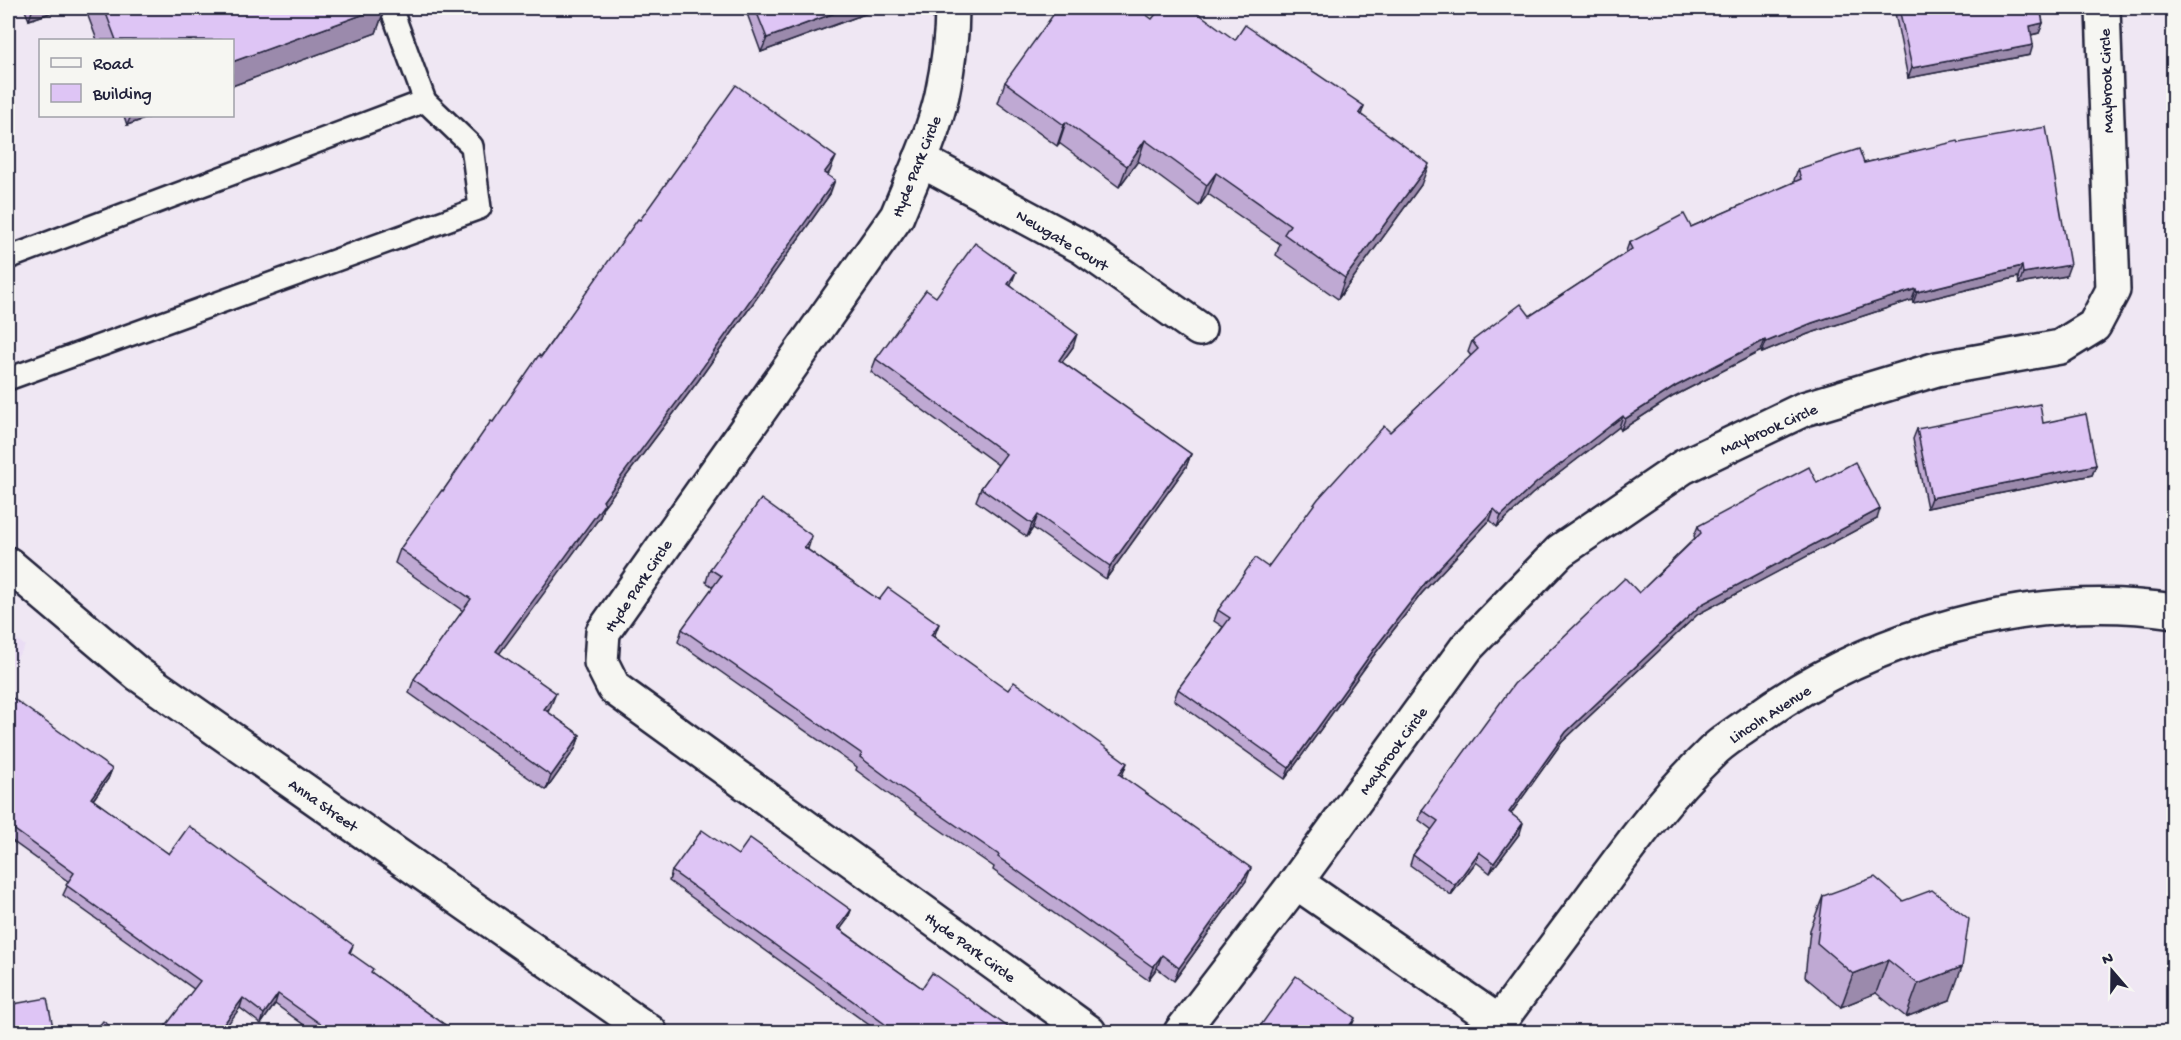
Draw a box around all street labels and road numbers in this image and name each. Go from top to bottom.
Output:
street label: Maybrook Circle [2097,28,2120,133]
street label: Hyde Park Circle [889,113,948,221]
street label: Newgate Court [1012,207,1112,278]
street label: Maybrook Circle [1718,401,1822,461]
street label: Hyde Park Circle [602,536,678,637]
street label: Lincoln Avenue [1726,682,1816,749]
street label: Maybrook Circle [1356,704,1434,800]
street label: Anna Street [284,776,361,838]
street label: Hyde Park Circle [920,909,1019,989]

